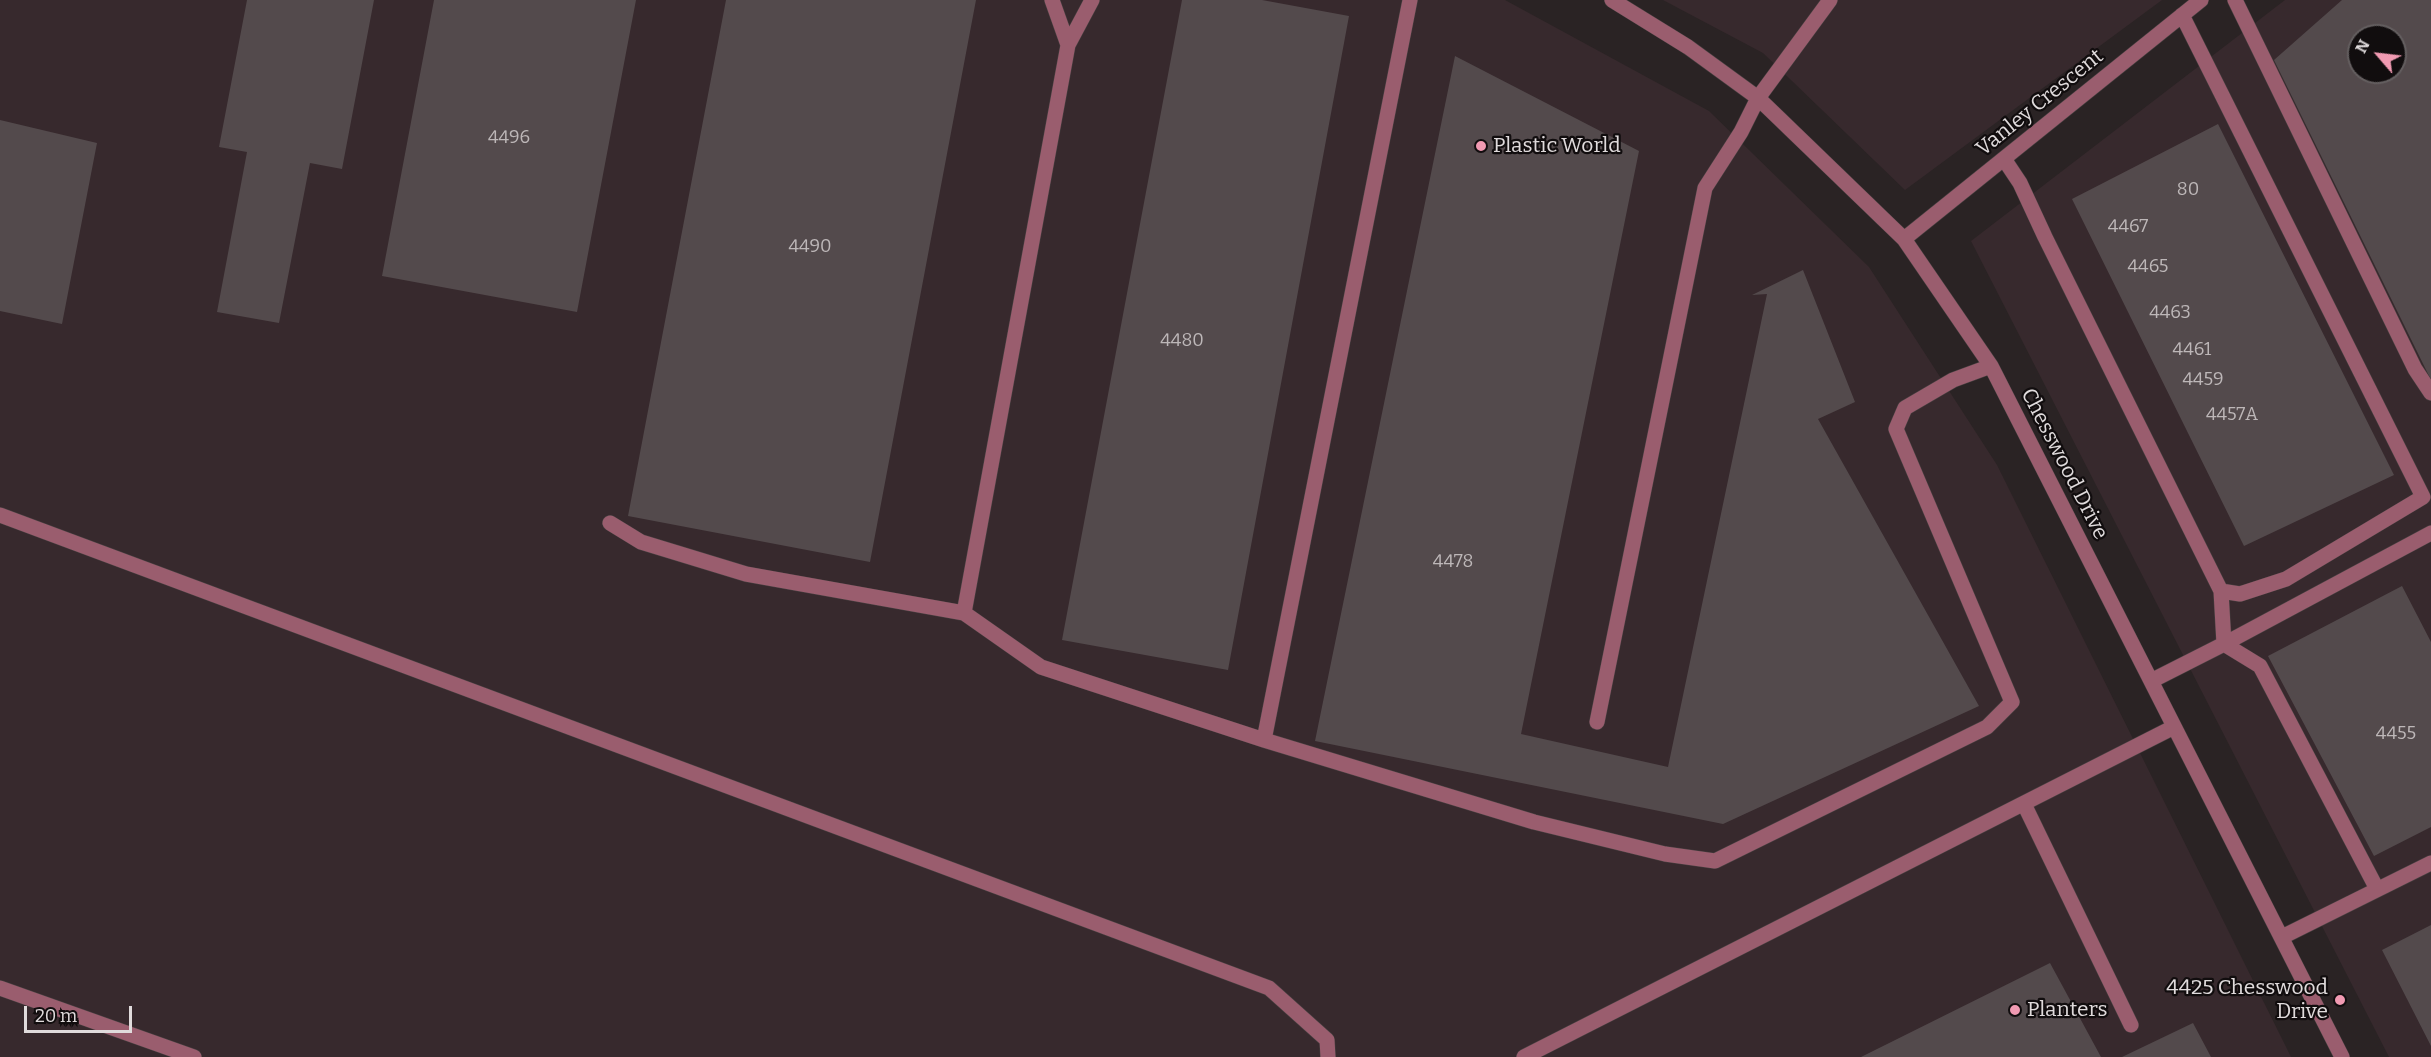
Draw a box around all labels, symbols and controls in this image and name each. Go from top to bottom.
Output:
north arrow [2347,24,2407,84]
text: N [2351,36,2374,56]
street label: Vanley Crescent [1971,44,2109,162]
house number: 4496 [488,127,530,149]
place label: Plastic World [1493,133,1621,159]
marker: Plastic World [1474,139,1488,153]
house number: 80 [2177,179,2199,201]
house number: 4467 [2108,216,2148,238]
house number: 4490 [788,236,832,258]
house number: 4465 [2128,256,2168,278]
house number: 4463 [2149,302,2191,324]
house number: 4480 [1160,330,1204,352]
house number: 4461 [2173,339,2211,361]
house number: 4459 [2182,369,2224,391]
street label: Chesswood Drive [2015,384,2113,544]
house number: 4457A [2206,404,2258,426]
house number: 4478 [1433,551,1473,573]
house number: 4455 [2376,723,2416,745]
place label: 4425 Chesswood Drive [2166,975,2328,1025]
marker: 4425 Chesswood Drive [2333,993,2347,1007]
scale bar [27,994,135,1032]
place label: Planters [2027,997,2108,1023]
marker: Planters [2008,1003,2022,1017]
text: 20 m [35,1005,77,1027]

